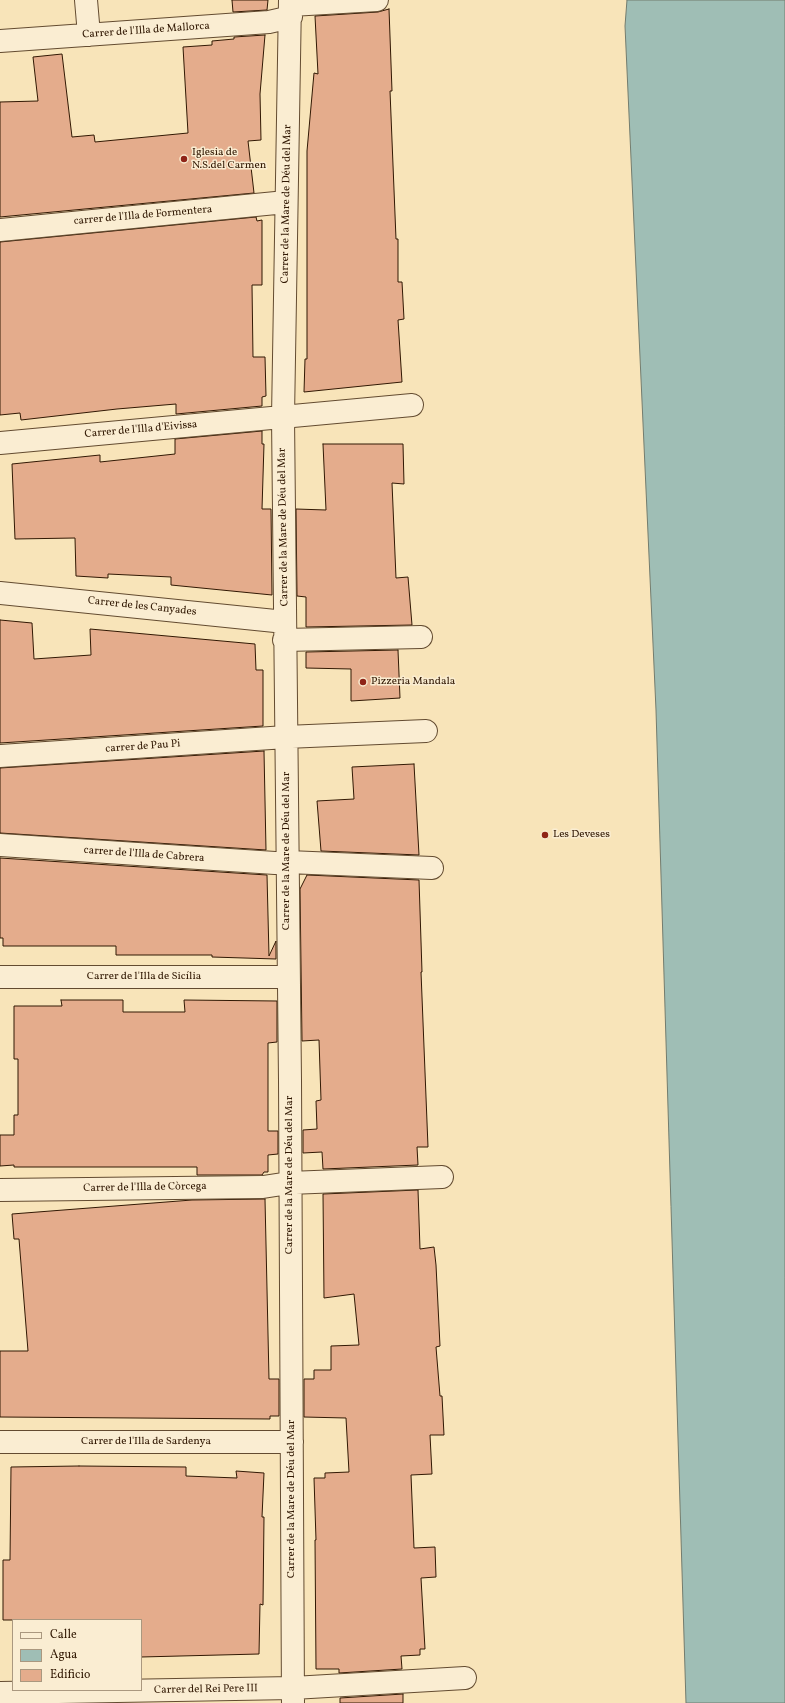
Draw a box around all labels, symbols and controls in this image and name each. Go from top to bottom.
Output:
street label: Carrer de l'Illa de Mallorca [82,20,210,42]
street label: Carrer de la Mare de Déu del Mar [279,125,295,283]
place label: Iglesia de N.S.del Carmen [192,146,266,172]
marker: Iglesia de N.S.del Carmen [179,154,189,164]
street label: carrer de l'Illa de Formentera [73,203,213,229]
street label: Carrer de l'Illa d'Eivissa [84,418,198,442]
street label: Carrer de la Mare de Déu del Mar [276,448,292,606]
street label: Carrer de les Canyades [87,595,197,619]
place label: Pizzeria Mandala [371,675,455,689]
marker: Pizzeria Mandala [358,677,368,687]
street label: carrer de Pau Pi [105,738,181,756]
street label: Carrer de la Mare de Déu del Mar [280,772,294,930]
place label: Les Deveses [553,828,610,842]
marker: Les Deveses [540,830,550,840]
street label: carrer de l'Illa de Cabrera [83,844,205,866]
street label: Carrer de l'Illa de Sicília [87,970,201,984]
street label: Carrer de la Mare de Déu del Mar [283,1096,297,1254]
street label: Carrer de l'Illa de Còrcega [83,1180,207,1196]
street label: Carrer de la Mare de Déu del Mar [285,1420,299,1578]
street label: Carrer de l'Illa de Sardenya [81,1435,211,1449]
legend [12,1619,142,1691]
text: Calle [50,1627,77,1643]
text: Agua [50,1647,77,1663]
text: Edificio [50,1667,90,1683]
street label: Carrer del Rei Pere III [154,1682,258,1698]

